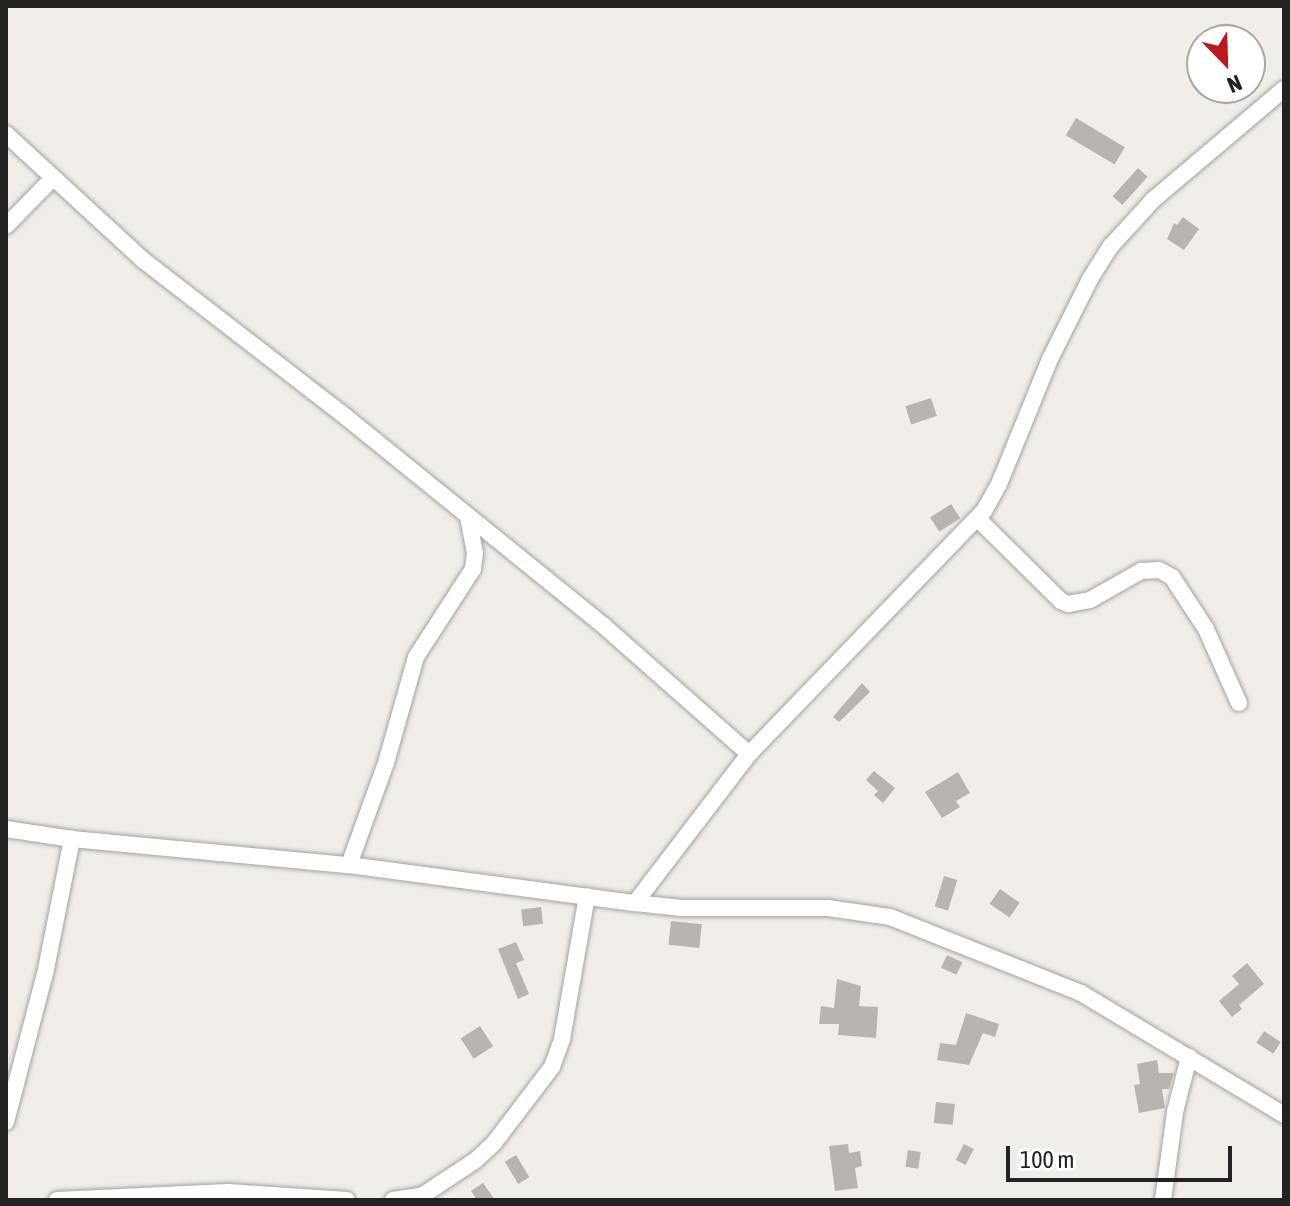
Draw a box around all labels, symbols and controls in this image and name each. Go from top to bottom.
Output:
north arrow [1186,24,1266,104]
text: N [1224,70,1246,99]
scale bar [1010,1130,1236,1180]
text: 100 m [1020,1146,1074,1173]

